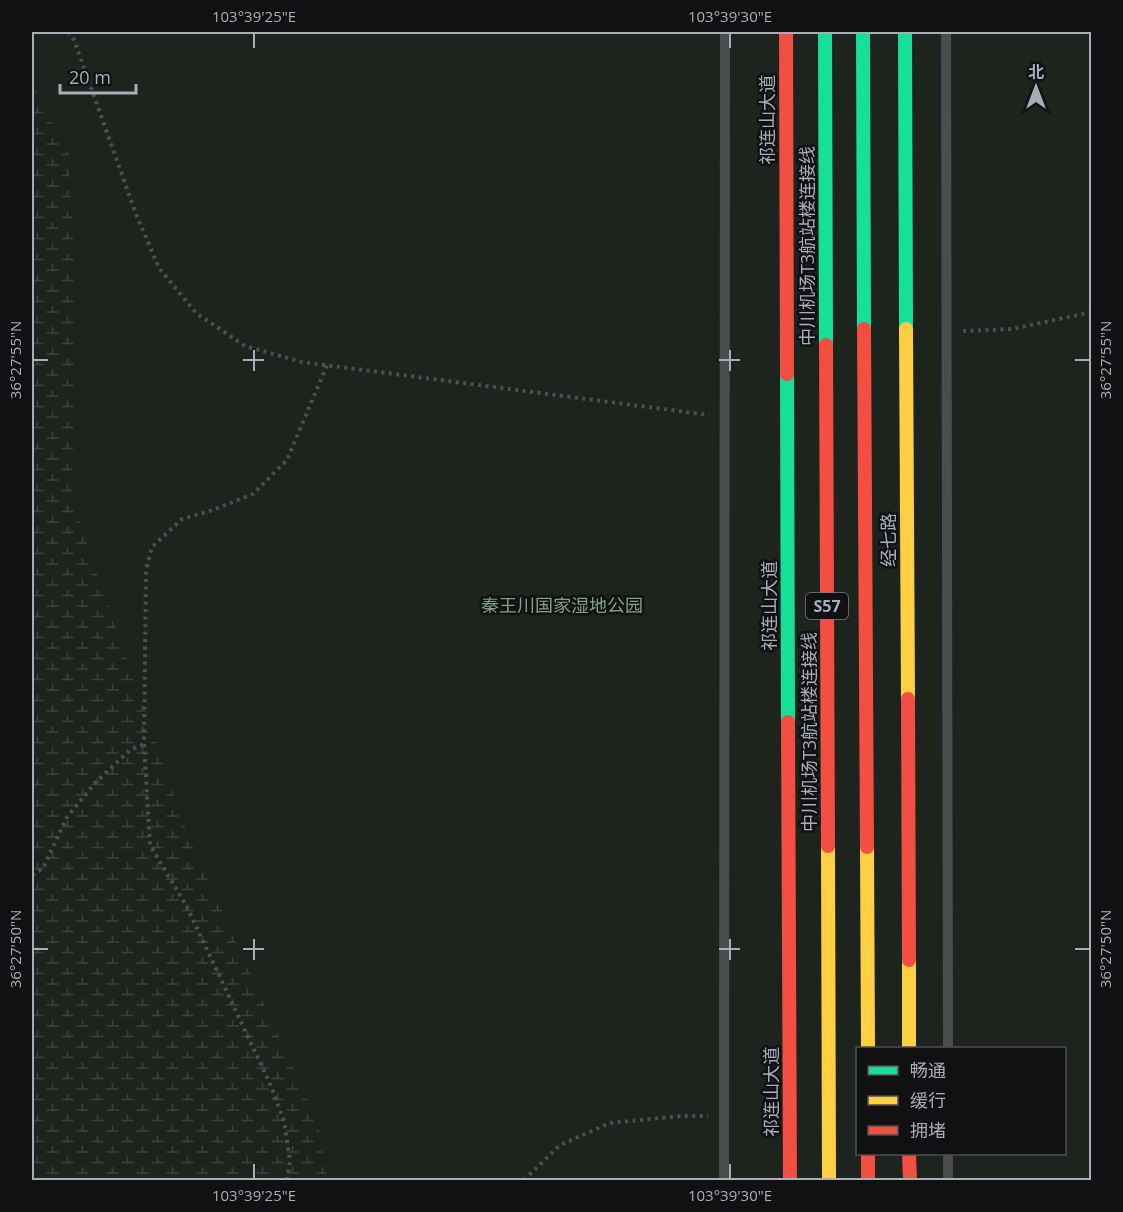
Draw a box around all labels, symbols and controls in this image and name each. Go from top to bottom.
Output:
text: 103°39'25"E [212,6,296,26]
text: 103°39'30"E [688,6,772,26]
scale bar [60,57,136,95]
north arrow [1006,57,1066,117]
text: 北 [1028,61,1044,83]
text: 20 m [69,65,111,89]
street label: 祁连山大道 [755,75,779,165]
street label: 中川机场T3航站楼连接线 [795,146,819,346]
text: 36°27'55"N [5,321,25,399]
text: 36°27'55"N [1095,321,1115,399]
street label: 经七路 [876,513,900,567]
street label: 祁连山大道 [757,561,781,651]
park label: 秦王川国家湿地公园 [481,593,643,617]
road number: S57 [806,593,848,619]
street label: 中川机场T3航站楼连接线 [797,632,821,832]
text: 36°27'50"N [5,910,25,988]
text: 36°27'50"N [1095,910,1115,988]
street label: 祁连山大道 [759,1047,783,1137]
legend [856,1047,1066,1155]
text: 畅通 [910,1058,946,1082]
text: 缓行 [910,1088,946,1112]
text: 拥堵 [910,1118,946,1142]
text: 103°39'25"E [212,1185,296,1205]
text: 103°39'30"E [688,1185,772,1205]

